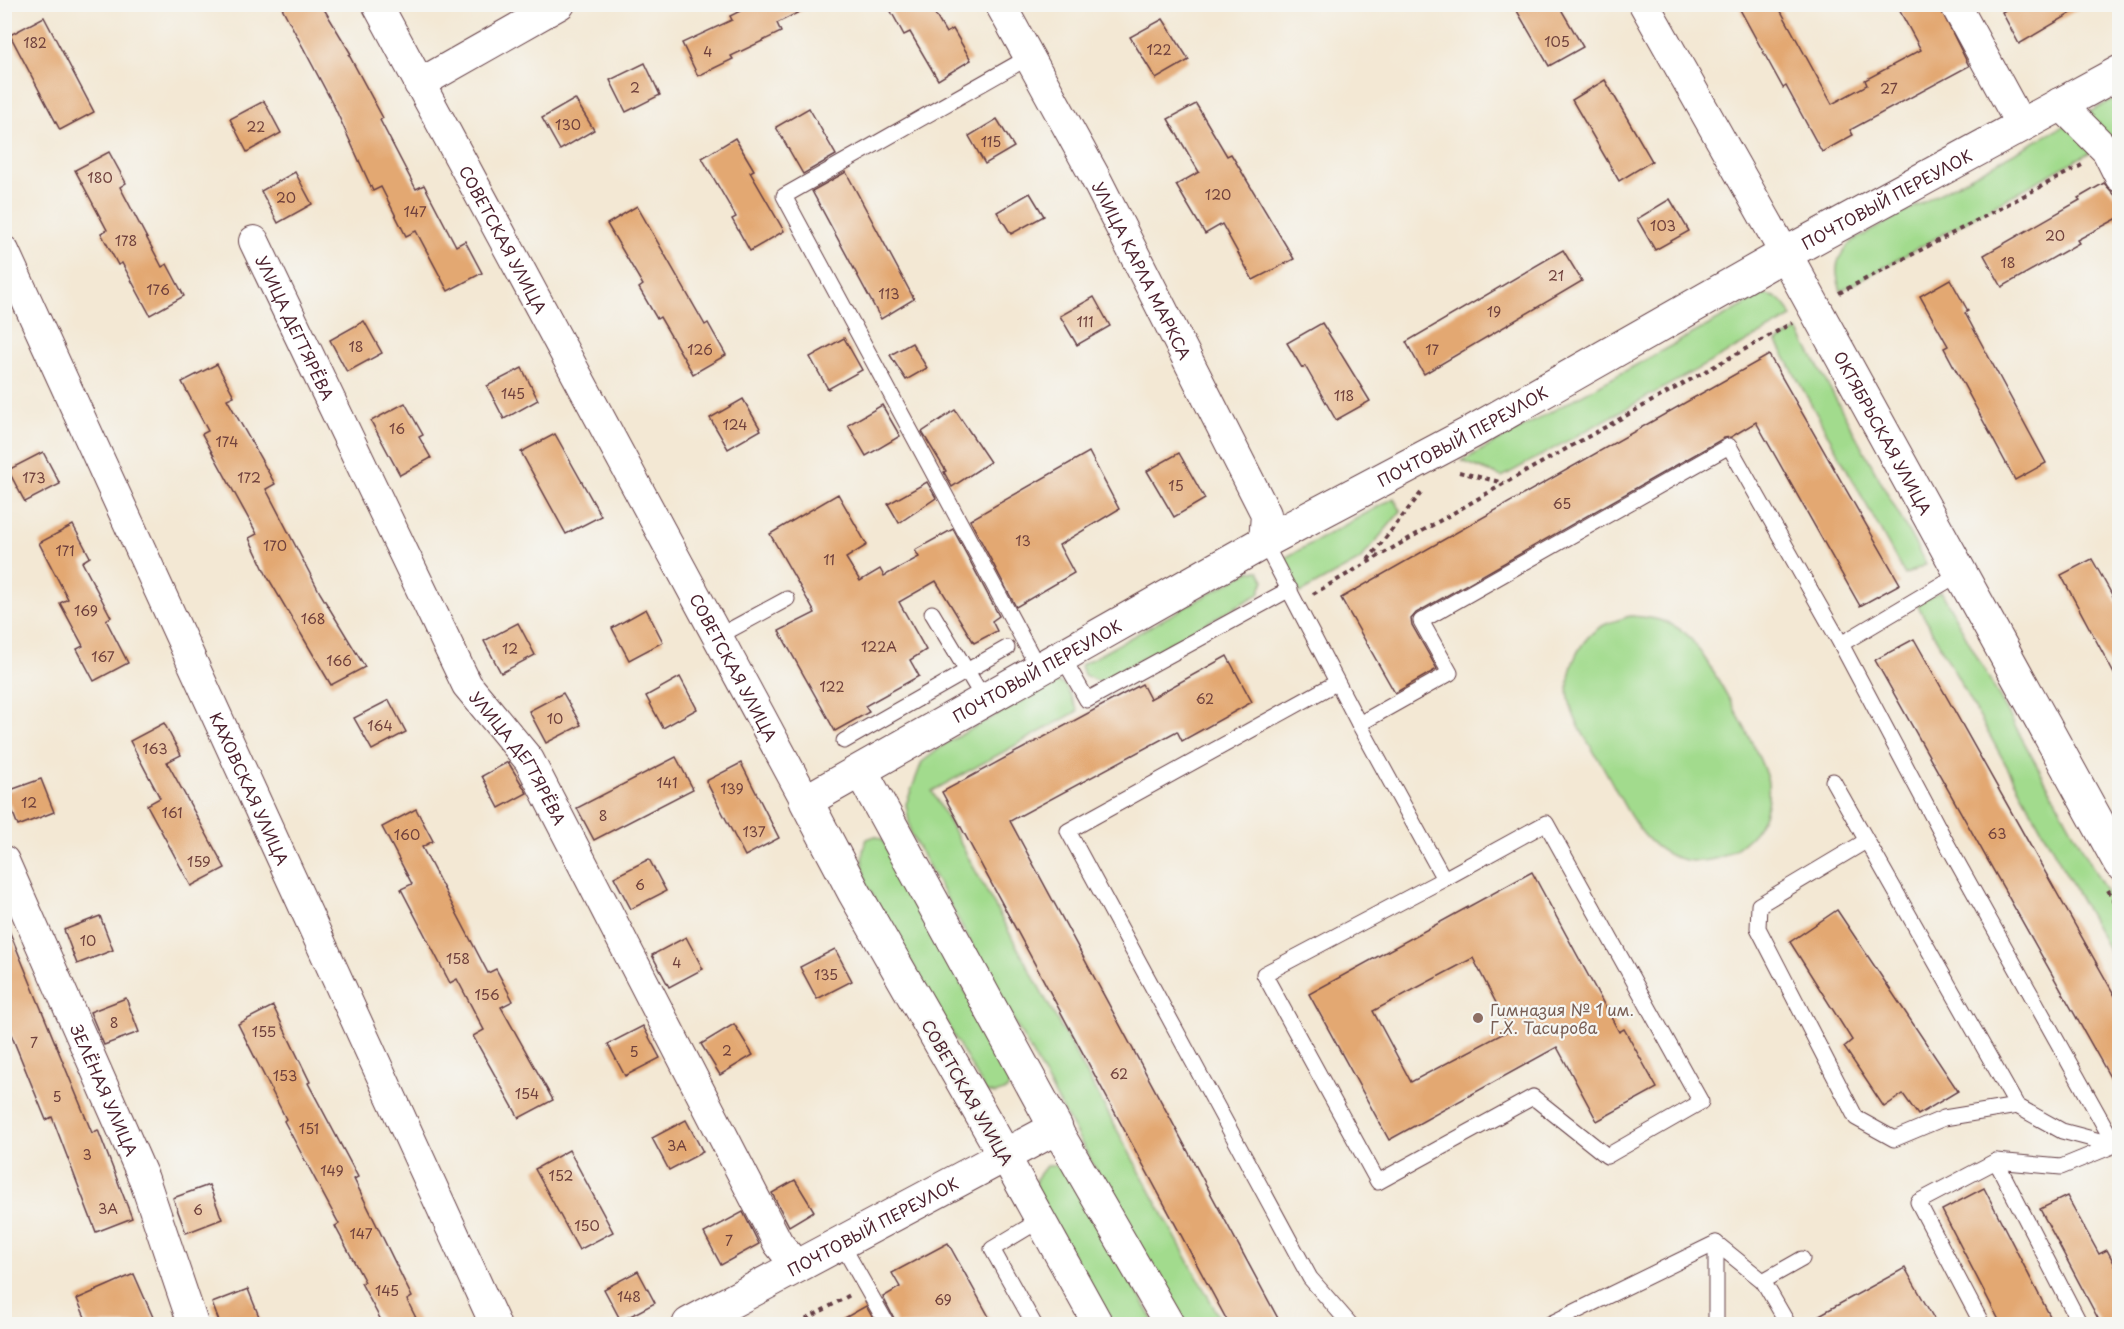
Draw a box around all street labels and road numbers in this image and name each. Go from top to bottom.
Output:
street label: ПОЧТОВЫЙ ПЕРЕУЛОК [1797,143,1976,255]
street label: СОВЕТСКАЯ УЛИЦА [454,161,553,317]
street label: УЛИЦА КАРЛА МАРКСА [1087,177,1198,364]
street label: УЛИЦА ДЕГТЯРЁВА [251,251,341,404]
street label: ОКТЯБРЬСКАЯ УЛИЦА [1829,346,1938,519]
street label: ПОЧТОВЫЙ ПЕРЕУЛОК [1373,380,1552,492]
street label: СОВЕТСКАЯ УЛИЦА [684,589,784,745]
street label: ПОЧТОВЫЙ ПЕРЕУЛОК [948,613,1125,728]
street label: УЛИЦА ДЕГТЯРЁВА [465,686,572,829]
street label: КАХОВСКАЯ УЛИЦА [205,708,295,869]
street label: СОВЕТСКАЯ УЛИЦА [916,1015,1020,1169]
street label: ЗЕЛЁНАЯ УЛИЦА [65,1020,144,1160]
street label: ПОЧТОВЫЙ ПЕРЕУЛОК [783,1171,962,1281]

